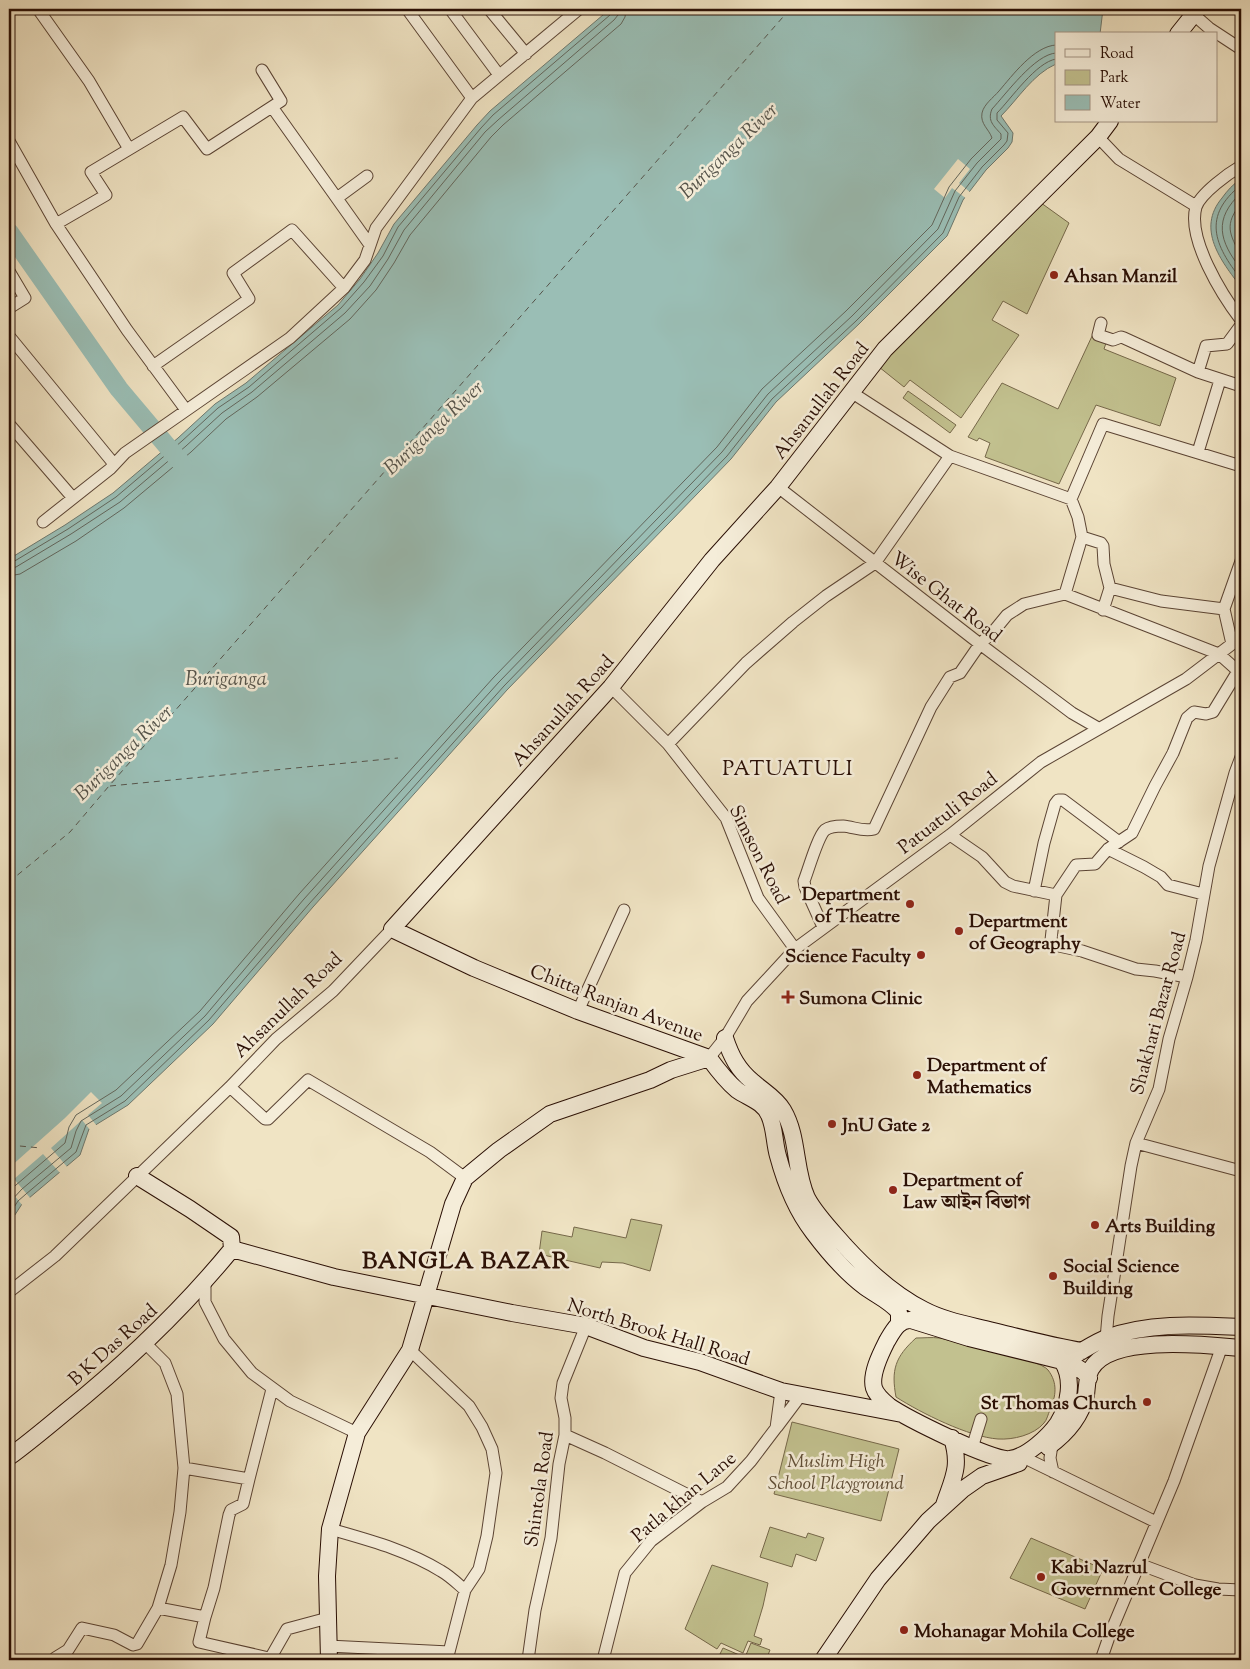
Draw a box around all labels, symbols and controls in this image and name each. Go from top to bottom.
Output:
legend [1055,32,1218,122]
text: Road [1100,44,1134,65]
text: Park [1100,68,1129,89]
text: Water [1100,94,1141,115]
water label: Buriganga River [674,97,786,206]
place label: Ahsan Manzil [1064,264,1178,291]
marker: Ahsan Manzil [1048,269,1060,281]
street label: Ahsanullah Road [768,337,876,466]
water label: Buriganga River [378,375,491,483]
street label: Wise Ghat Road [884,546,1007,650]
street label: Ahsanullah Road [506,650,622,773]
water label: Buriganga [185,666,267,695]
water label: Buriganga River [69,699,181,808]
district label: PATUATULI [722,755,854,785]
street label: Patuatuli Road [893,766,1004,862]
street label: Simson Road [721,801,794,910]
place label: Department of Theatre [802,882,900,931]
marker: Department of Theatre [904,898,916,910]
place label: Department of Geography [969,909,1081,958]
marker: Department of Geography [953,925,965,937]
street label: Shakhari Bazar Road [1125,929,1194,1098]
place label: Science Faculty [785,944,912,971]
street label: Ahsanullah Road [228,947,349,1065]
marker: Science Faculty [915,949,927,961]
street label: Chitta Ranjan Avenue [526,959,707,1050]
place label: Sumona Clinic [799,986,923,1013]
marker: Sumona Clinic [781,990,795,1004]
place label: Department of Mathematics [927,1053,1048,1102]
marker: Department of Mathematics [911,1069,923,1081]
place label: JnU Gate 2 [840,1113,930,1140]
marker: JnU Gate 2 [826,1118,838,1130]
place label: Department of Law আইন বিভাগ [903,1168,1031,1217]
marker: Department of Law আইন বিভাগ [887,1184,899,1196]
place label: Arts Building [1105,1214,1216,1241]
marker: Arts Building [1089,1219,1101,1231]
district label: BANGLA BAZAR [362,1245,570,1279]
place label: Social Science Building [1063,1254,1180,1303]
marker: Social Science Building [1047,1270,1059,1282]
street label: North Brook Hall Road [564,1293,753,1374]
street label: B K Das Road [63,1298,164,1393]
place label: St Thomas Church [980,1391,1138,1418]
marker: St Thomas Church [1141,1396,1153,1408]
street label: Shintola Road [519,1430,562,1549]
street label: Patla khan Lane [626,1446,743,1550]
park label: Muslim High School Playground [768,1449,905,1498]
place label: Kabi Nazrul Government College [1051,1555,1221,1604]
marker: Kabi Nazrul Government College [1035,1571,1047,1583]
place label: Mohanagar Mohila College [914,1619,1135,1646]
marker: Mohanagar Mohila College [898,1624,910,1636]

